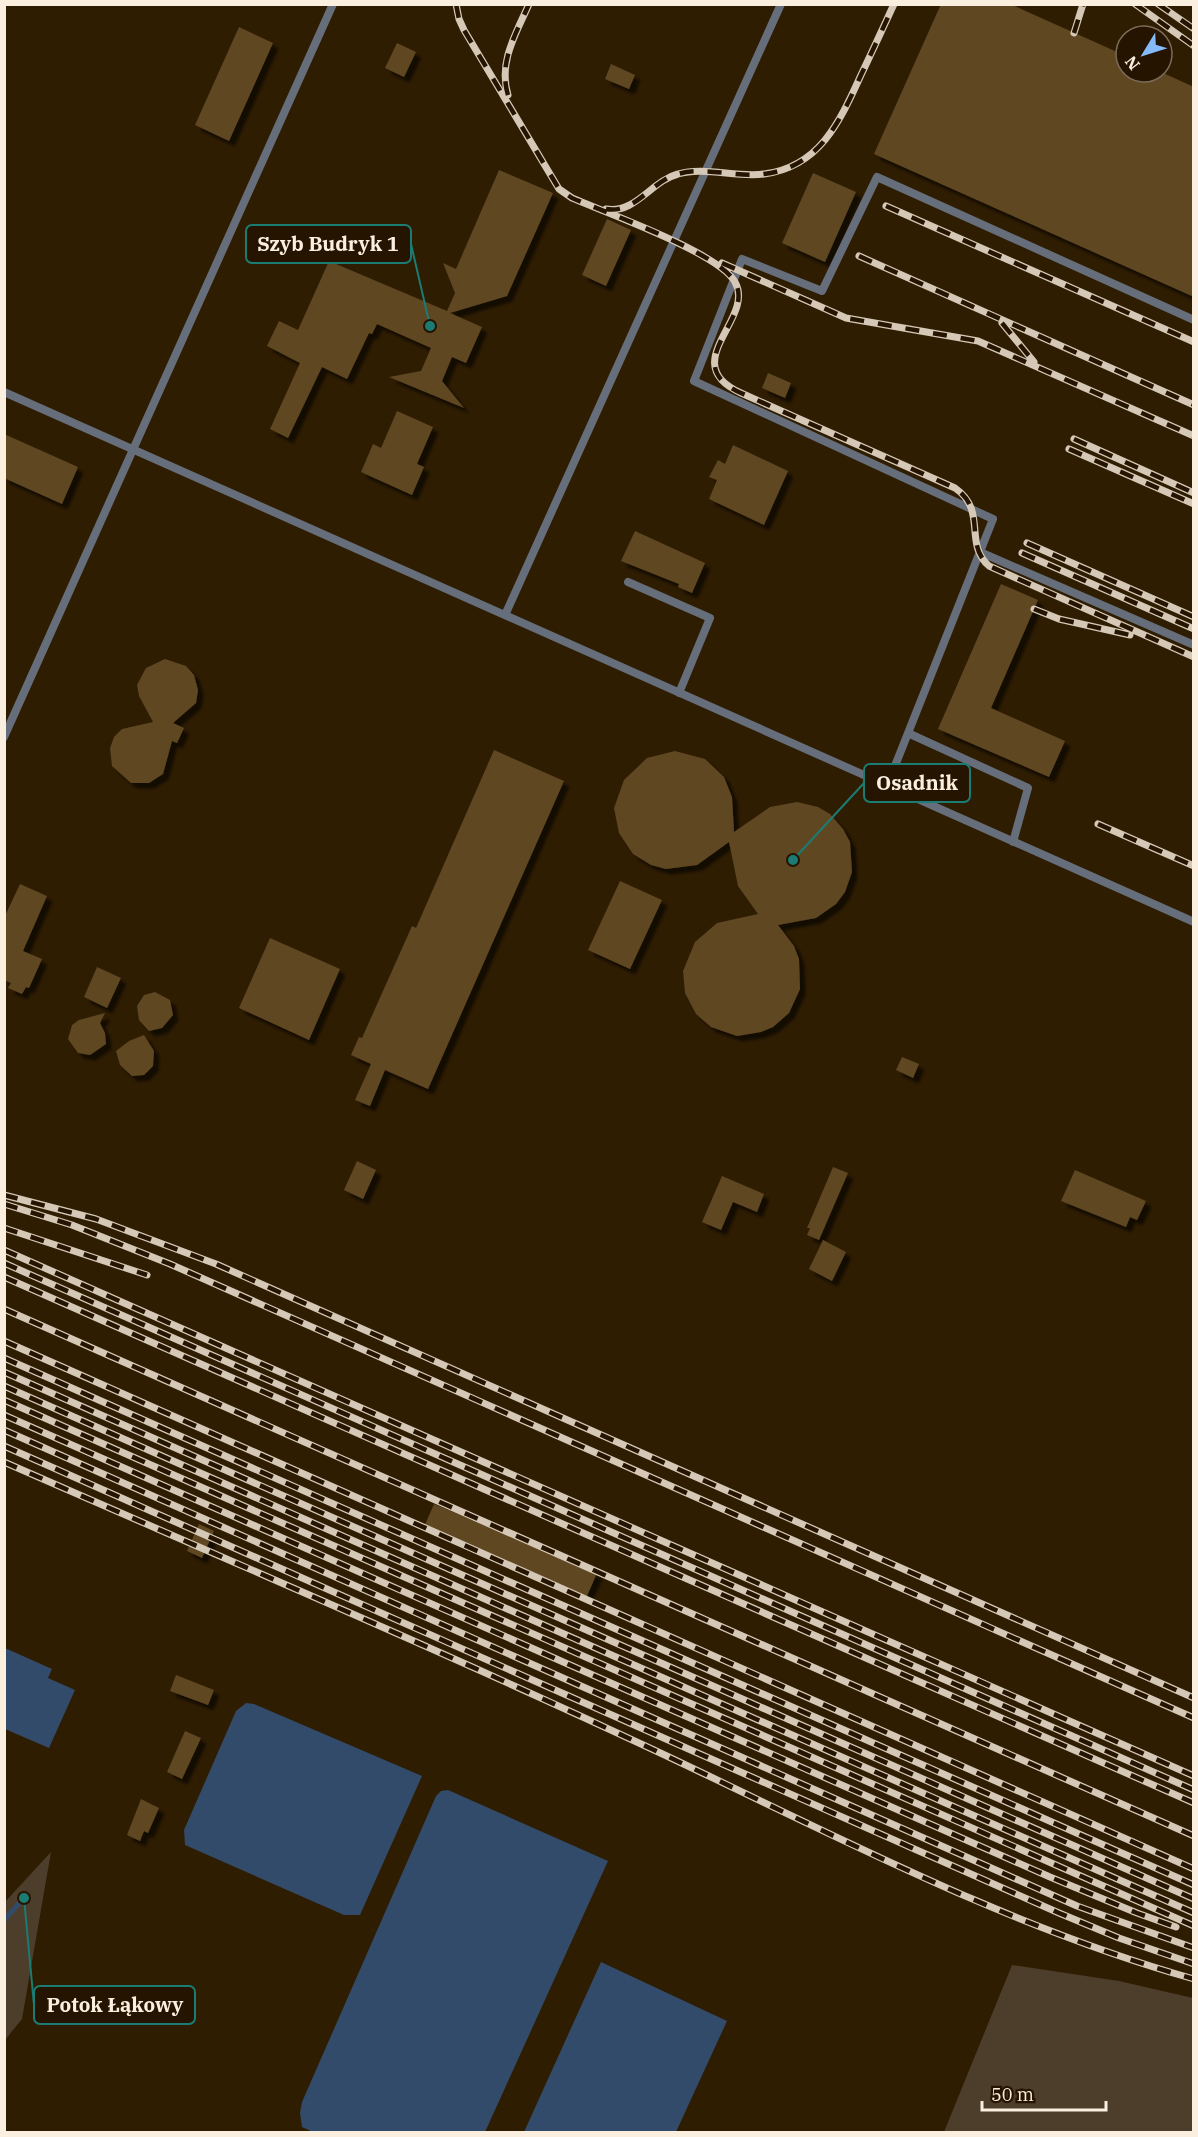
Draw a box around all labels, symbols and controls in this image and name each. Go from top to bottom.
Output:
north arrow [1114,24,1174,84]
text: N [1120,52,1144,74]
callout: Szyb Budryk 1 [246,225,411,263]
text: Szyb Budryk 1 [257,230,399,257]
callout: Osadnik [864,764,970,802]
text: Osadnik [876,769,958,796]
callout: Potok Łąkowy [34,1986,195,2024]
text: Potok Łąkowy [46,1991,184,2018]
scale bar [982,2074,1106,2112]
text: 50 m [991,2083,1034,2106]

